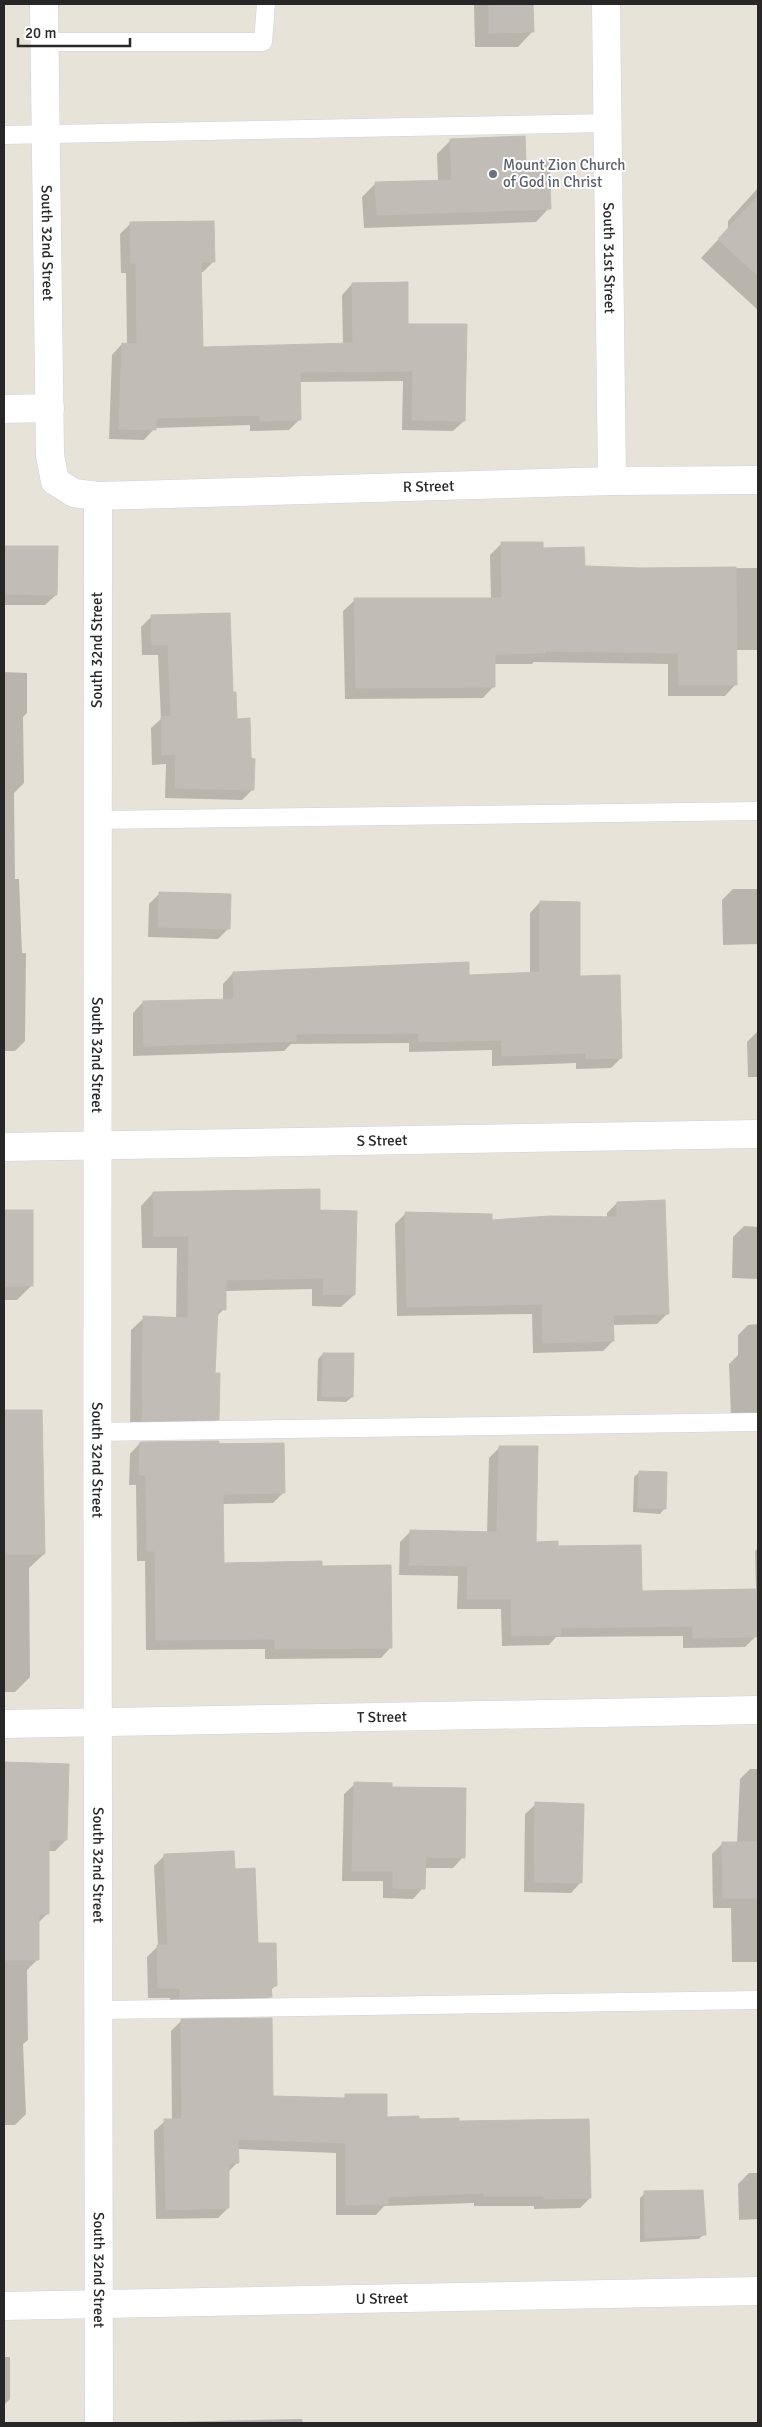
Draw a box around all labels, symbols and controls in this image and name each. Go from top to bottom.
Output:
scale bar [18,15,130,47]
text: 20 m [25,24,56,42]
place label: Mount Zion Church of God in Christ [503,156,626,191]
marker: Mount Zion Church of God in Christ [487,168,499,180]
street label: South 32nd Street [37,185,57,301]
street label: South 31st Street [599,202,619,314]
street label: R Street [403,477,455,496]
street label: South 32nd Street [88,592,106,708]
street label: South 32nd Street [88,997,106,1113]
street label: S Street [356,1131,407,1150]
street label: South 32nd Street [88,1402,106,1518]
street label: T Street [357,1708,407,1726]
street label: South 32nd Street [89,1807,107,1923]
street label: South 32nd Street [90,2212,108,2328]
street label: U Street [356,2289,408,2308]

